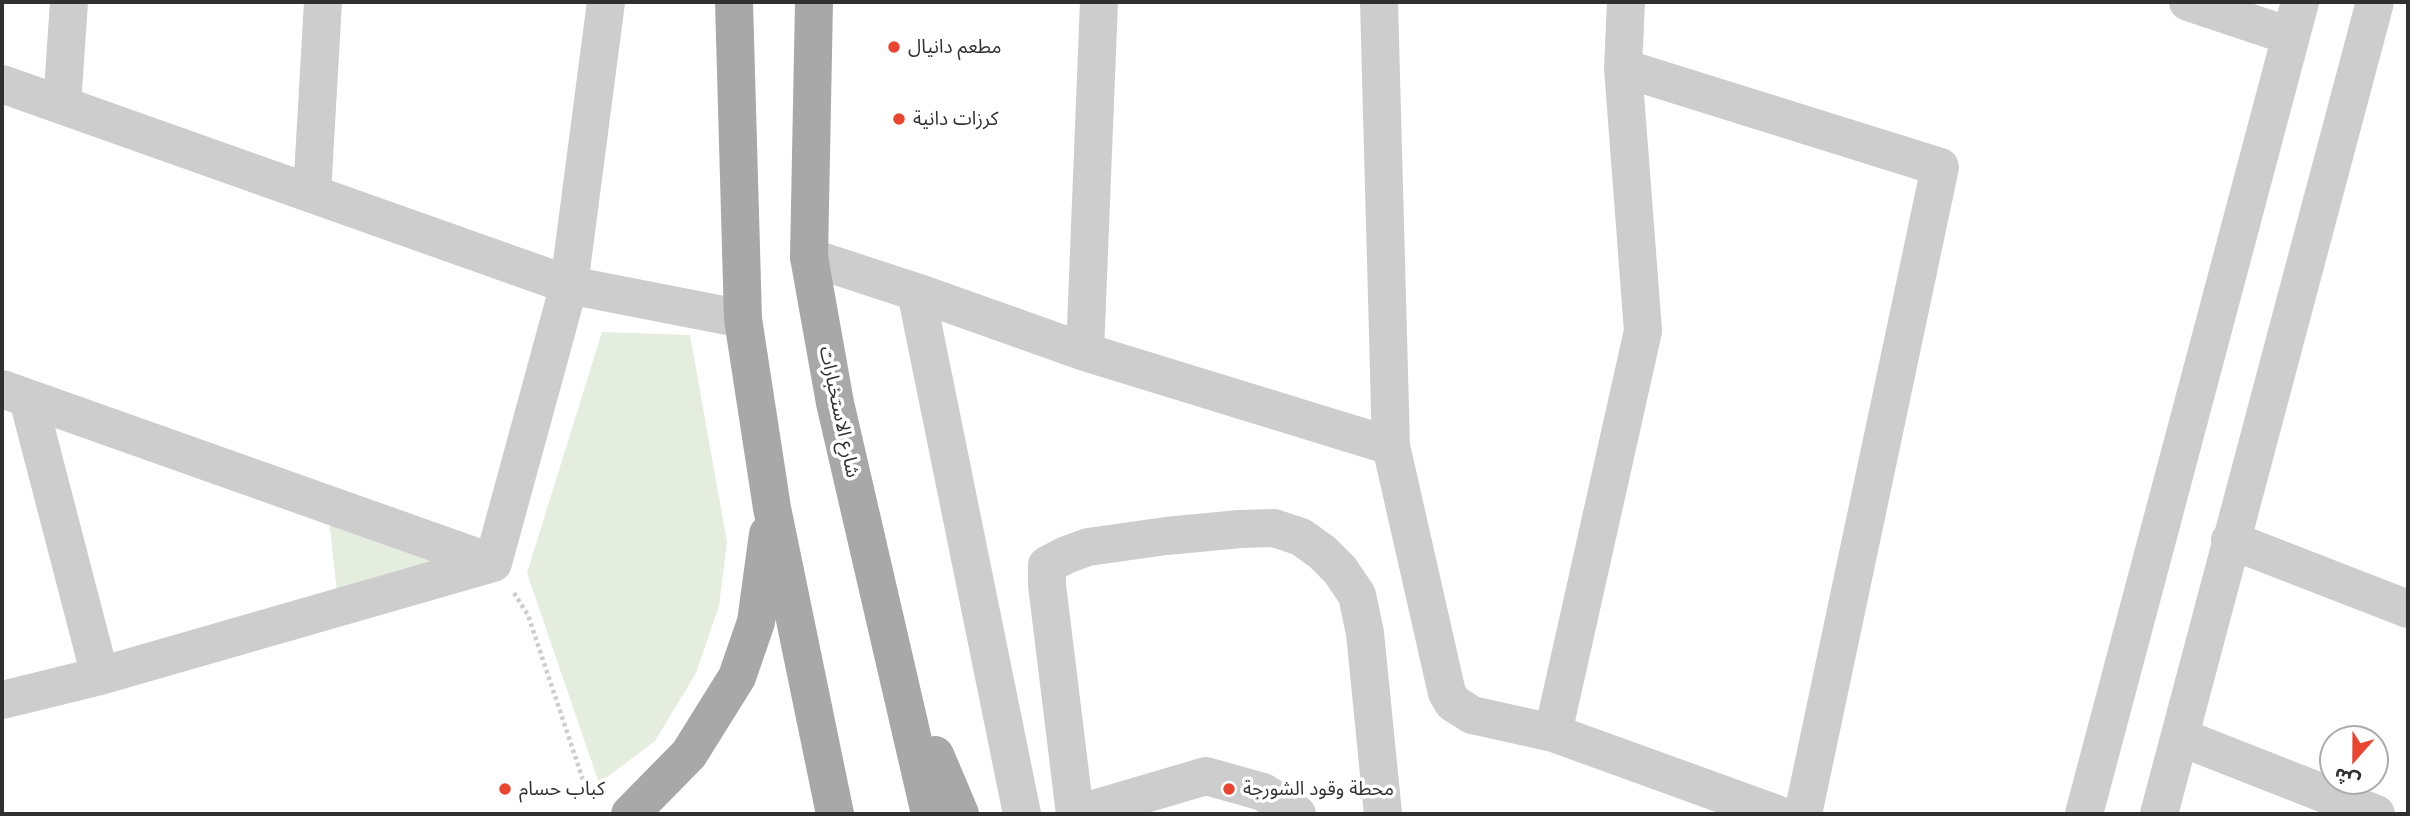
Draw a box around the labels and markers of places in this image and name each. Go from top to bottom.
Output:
place label: مطعم دانيال [908,36,1002,58]
marker: مطعم دانيال [886,39,902,55]
place label: كرزات دانية [913,108,998,130]
marker: كرزات دانية [891,111,907,127]
place label: كباب حسام [519,778,605,800]
place label: محطة وقود الشورجة [1243,778,1394,800]
marker: كباب حسام [497,781,513,797]
marker: محطة وقود الشورجة [1221,781,1237,797]

